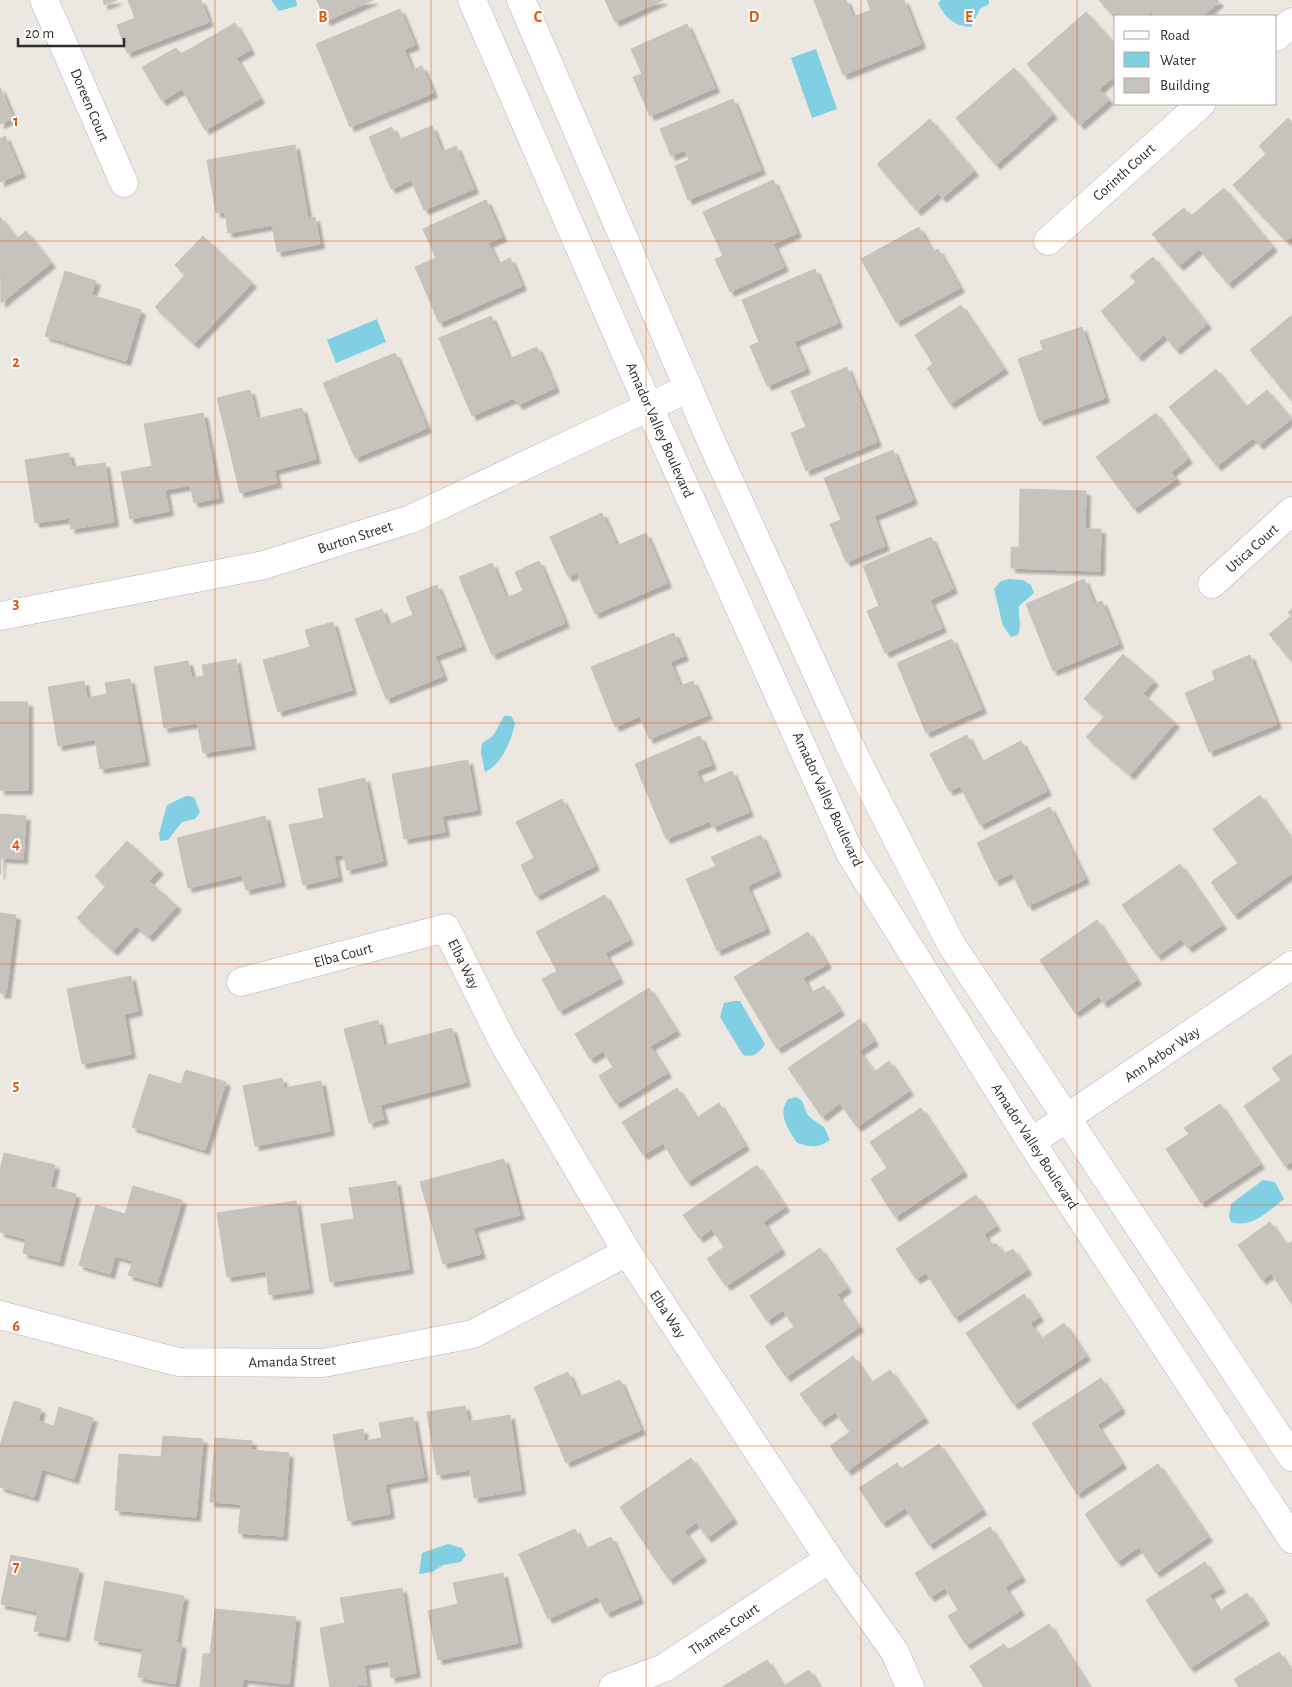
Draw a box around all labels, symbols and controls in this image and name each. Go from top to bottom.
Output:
text: B [318,9,328,25]
text: C [534,9,543,25]
text: D [749,9,760,25]
text: E [965,9,973,25]
scale bar [18,15,124,47]
legend [1114,15,1277,105]
text: 20 m [25,26,54,41]
text: Road [1160,28,1190,43]
text: Water [1160,53,1196,68]
street label: Doreen Court [67,66,112,144]
text: Building [1160,78,1210,93]
text: 1 [13,113,19,129]
street label: Corinth Court [1090,141,1158,204]
text: 2 [12,354,20,370]
street label: Amador Valley Boulevard [623,360,696,500]
street label: Burton Street [316,518,395,557]
street label: Utica Court [1223,521,1282,576]
text: 3 [13,595,20,611]
street label: Amador Valley Boulevard [790,730,865,869]
text: 4 [12,836,20,852]
street label: Elba Way [445,937,482,992]
street label: Elba Court [312,940,374,970]
street label: Ann Arbor Way [1122,1023,1203,1085]
text: 5 [13,1077,20,1093]
street label: Amador Valley Boulevard [988,1081,1081,1212]
street label: Elba Way [647,1288,689,1341]
text: 6 [12,1318,20,1334]
street label: Amanda Street [248,1352,336,1371]
text: 7 [13,1559,20,1575]
street label: Thames Court [687,1601,762,1658]

